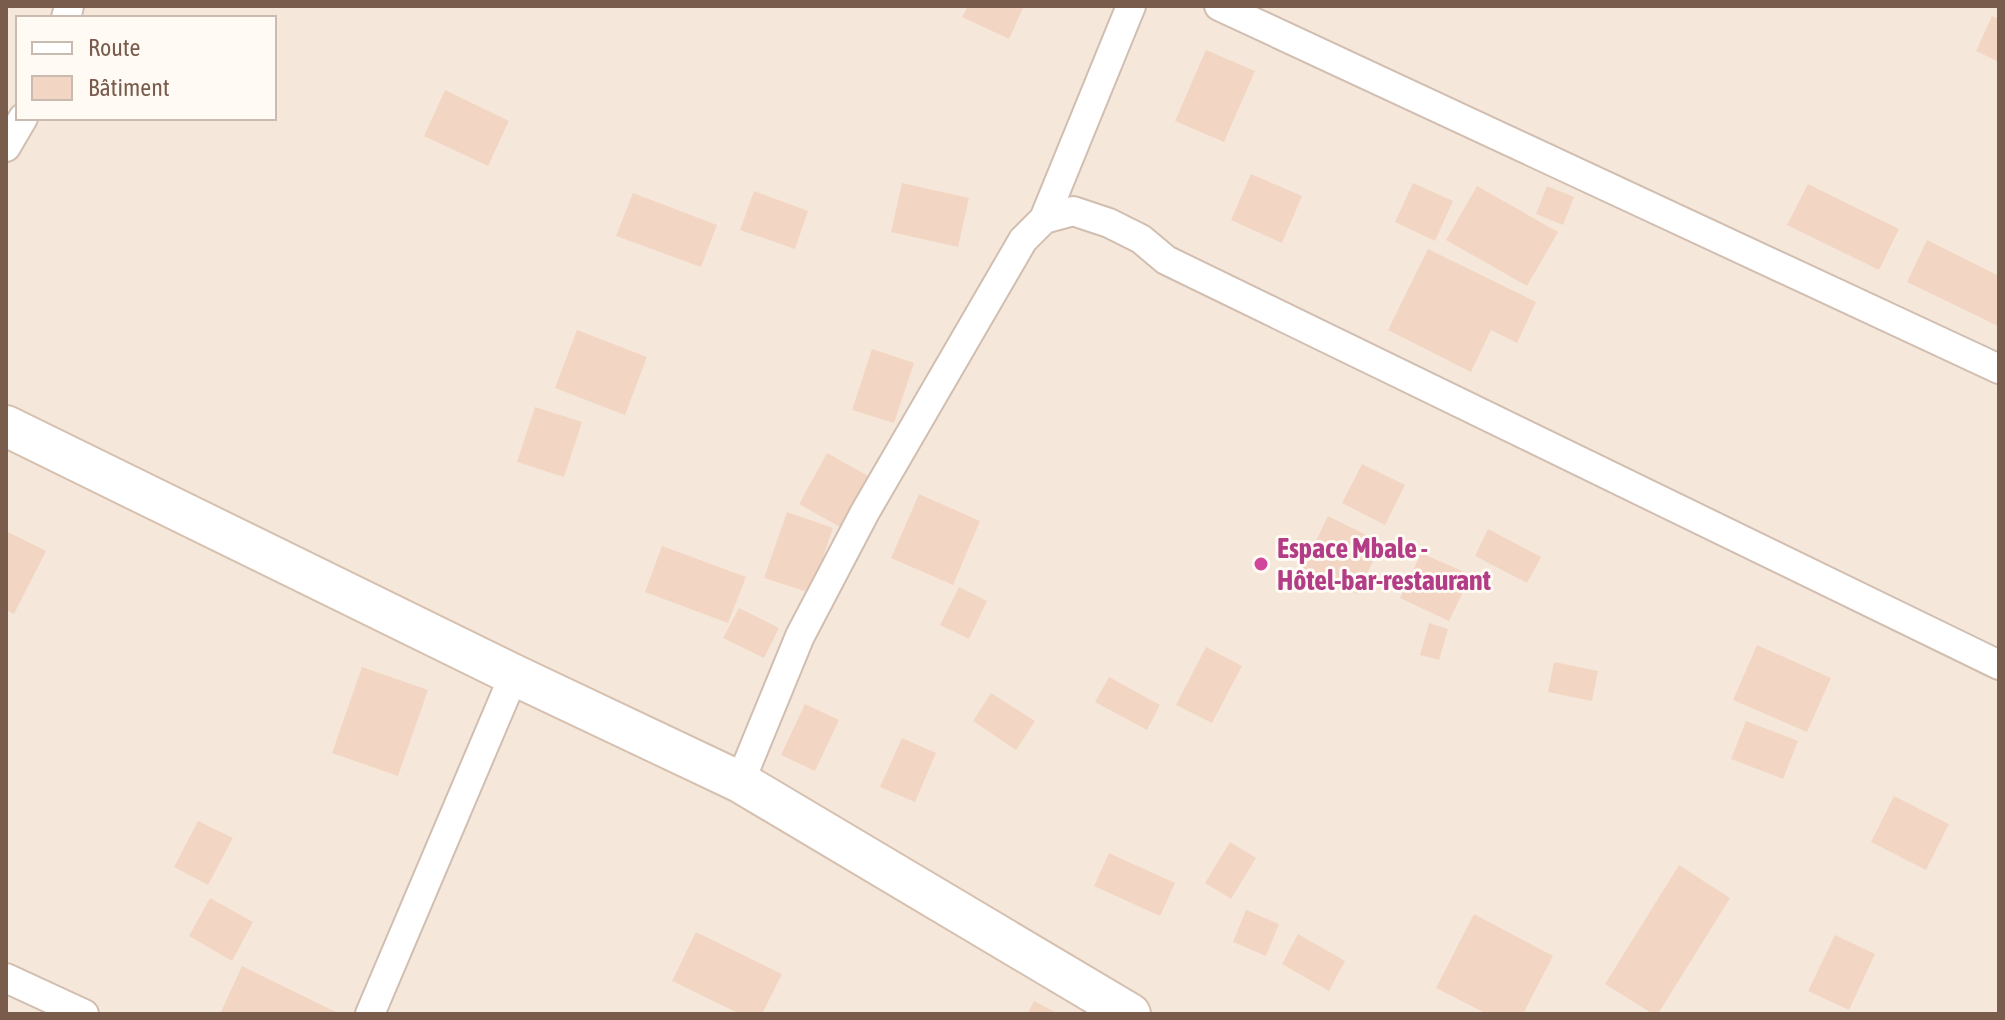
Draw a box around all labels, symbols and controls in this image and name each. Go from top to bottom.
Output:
legend [16,16,276,120]
text: Route [88,34,140,61]
text: Bâtiment [88,74,170,101]
place label: Espace Mbale - Hôtel-bar-restaurant [1277,532,1491,596]
marker: Espace Mbale - Hôtel-bar-restaurant [1252,555,1270,573]

